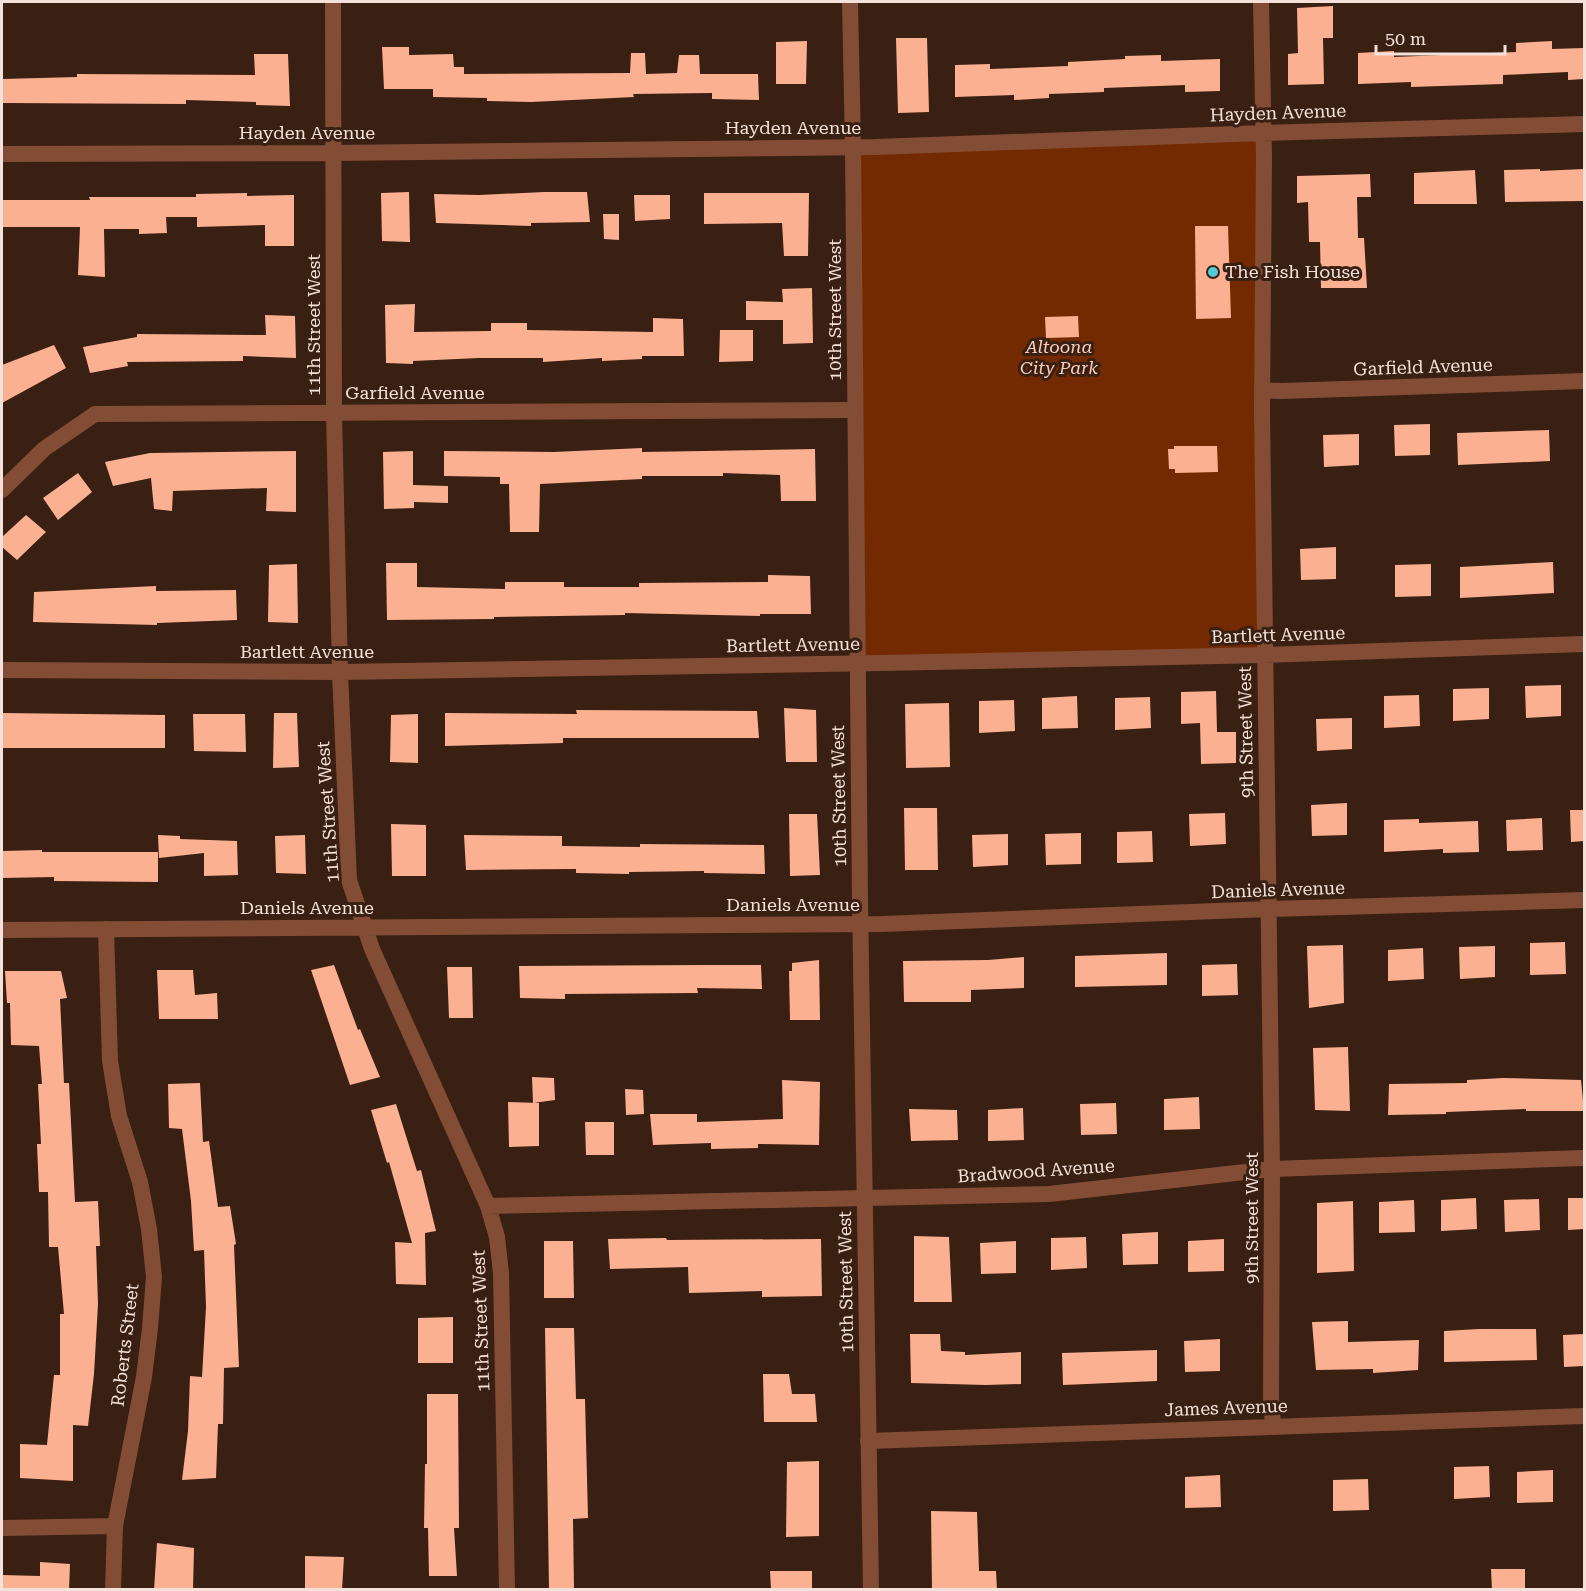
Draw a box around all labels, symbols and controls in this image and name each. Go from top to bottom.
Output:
scale bar [1376,18,1505,56]
text: 50 m [1385,28,1426,49]
street label: Hayden Avenue [1209,100,1347,125]
street label: Hayden Avenue [725,117,861,138]
street label: Hayden Avenue [239,122,375,143]
street label: 10th Street West [824,239,845,381]
street label: 11th Street West [303,254,324,396]
place label: The Fish House [1225,261,1360,282]
marker: The Fish House [1206,265,1220,279]
park label: Altoona City Park [1020,336,1098,378]
street label: Garfield Avenue [1353,354,1493,379]
street label: Garfield Avenue [345,382,485,403]
street label: Bartlett Avenue [1211,622,1346,647]
street label: Bartlett Avenue [726,633,860,656]
street label: Bartlett Avenue [240,641,374,662]
street label: 9th Street West [1234,666,1257,798]
street label: 10th Street West [827,725,850,867]
street label: 11th Street West [312,740,343,884]
street label: Daniels Avenue [1211,877,1345,902]
street label: Daniels Avenue [726,894,860,915]
street label: Daniels Avenue [240,897,374,918]
street label: 9th Street West [1241,1152,1262,1284]
street label: Bradwood Avenue [957,1155,1115,1186]
street label: 10th Street West [834,1211,857,1353]
street label: 11th Street West [468,1249,493,1392]
street label: Roberts Street [107,1282,143,1408]
street label: James Avenue [1164,1395,1288,1420]

